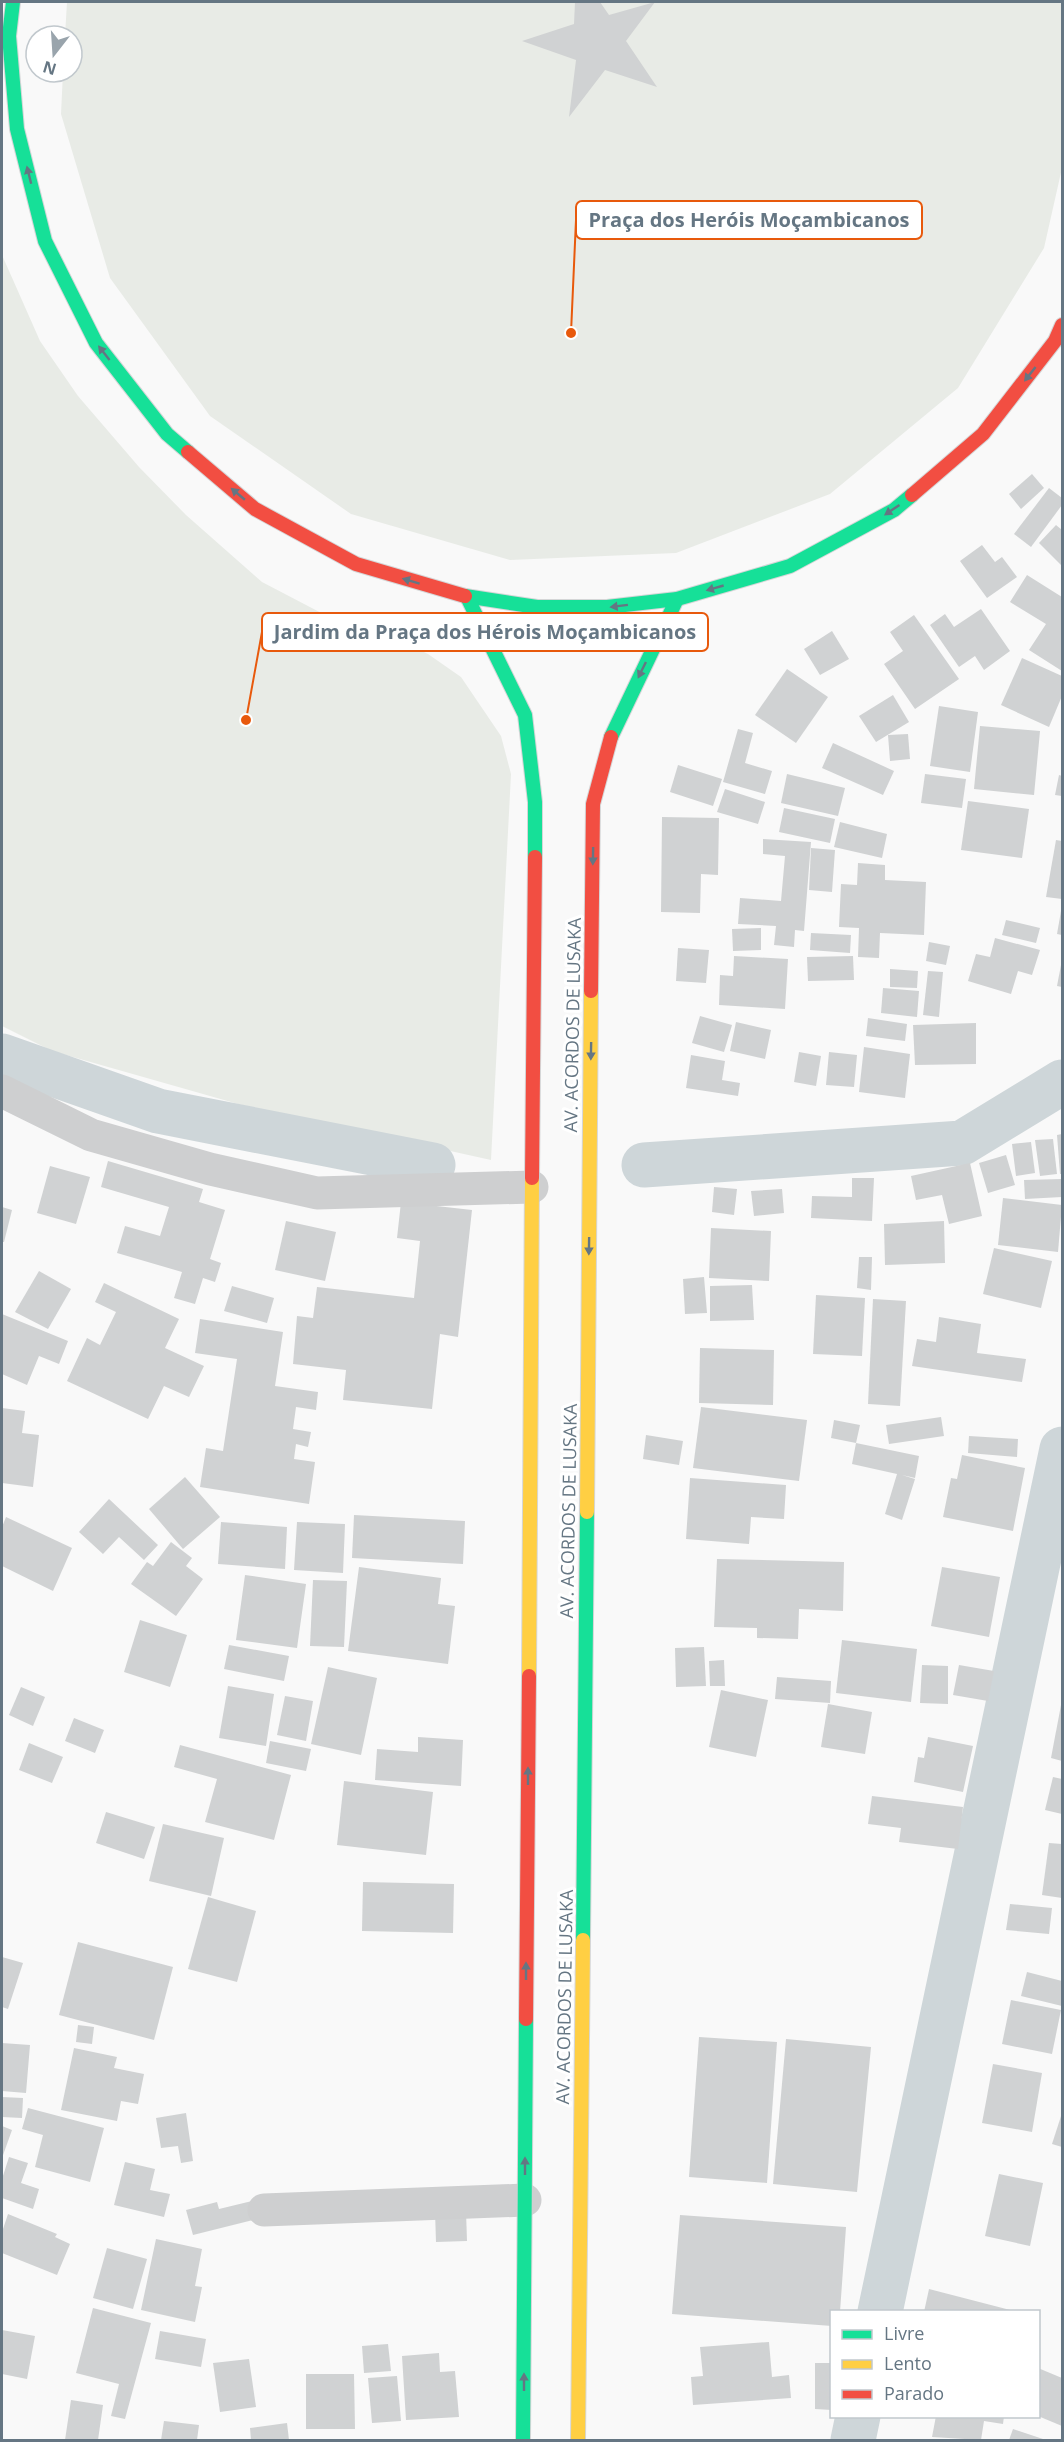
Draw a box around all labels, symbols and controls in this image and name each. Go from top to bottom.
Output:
north arrow [24,24,84,84]
text: N [40,56,59,81]
one-way arrow [23,166,33,184]
callout: Praça dos Heróis Moçambicanos [576,201,922,239]
text: Praça dos Heróis Moçambicanos [588,206,910,233]
one-way arrow [99,346,111,361]
one-way arrow [1024,366,1036,381]
one-way arrow [231,488,246,501]
one-way arrow [885,504,901,516]
one-way arrow [402,576,420,585]
one-way arrow [706,584,724,593]
one-way arrow [609,601,628,611]
callout: Jardim da Praça dos Hérois Moçambicanos [262,613,708,651]
text: Jardim da Praça dos Hérois Moçambicanos [272,618,696,645]
one-way arrow [637,662,646,679]
one-way arrow [588,847,598,866]
street label: AV. ACORDOS DE LUSAKA [558,917,586,1133]
one-way arrow [586,1042,596,1061]
one-way arrow [584,1237,594,1256]
street label: AV. ACORDOS DE LUSAKA [554,1403,582,1619]
one-way arrow [523,1767,533,1786]
street label: AV. ACORDOS DE LUSAKA [550,1889,578,2105]
one-way arrow [522,1962,531,1981]
one-way arrow [520,2157,530,2176]
legend [830,2310,1040,2418]
text: Livre [884,2321,924,2345]
text: Lento [884,2351,932,2375]
one-way arrow [519,2373,528,2392]
text: Parado [884,2381,944,2405]

